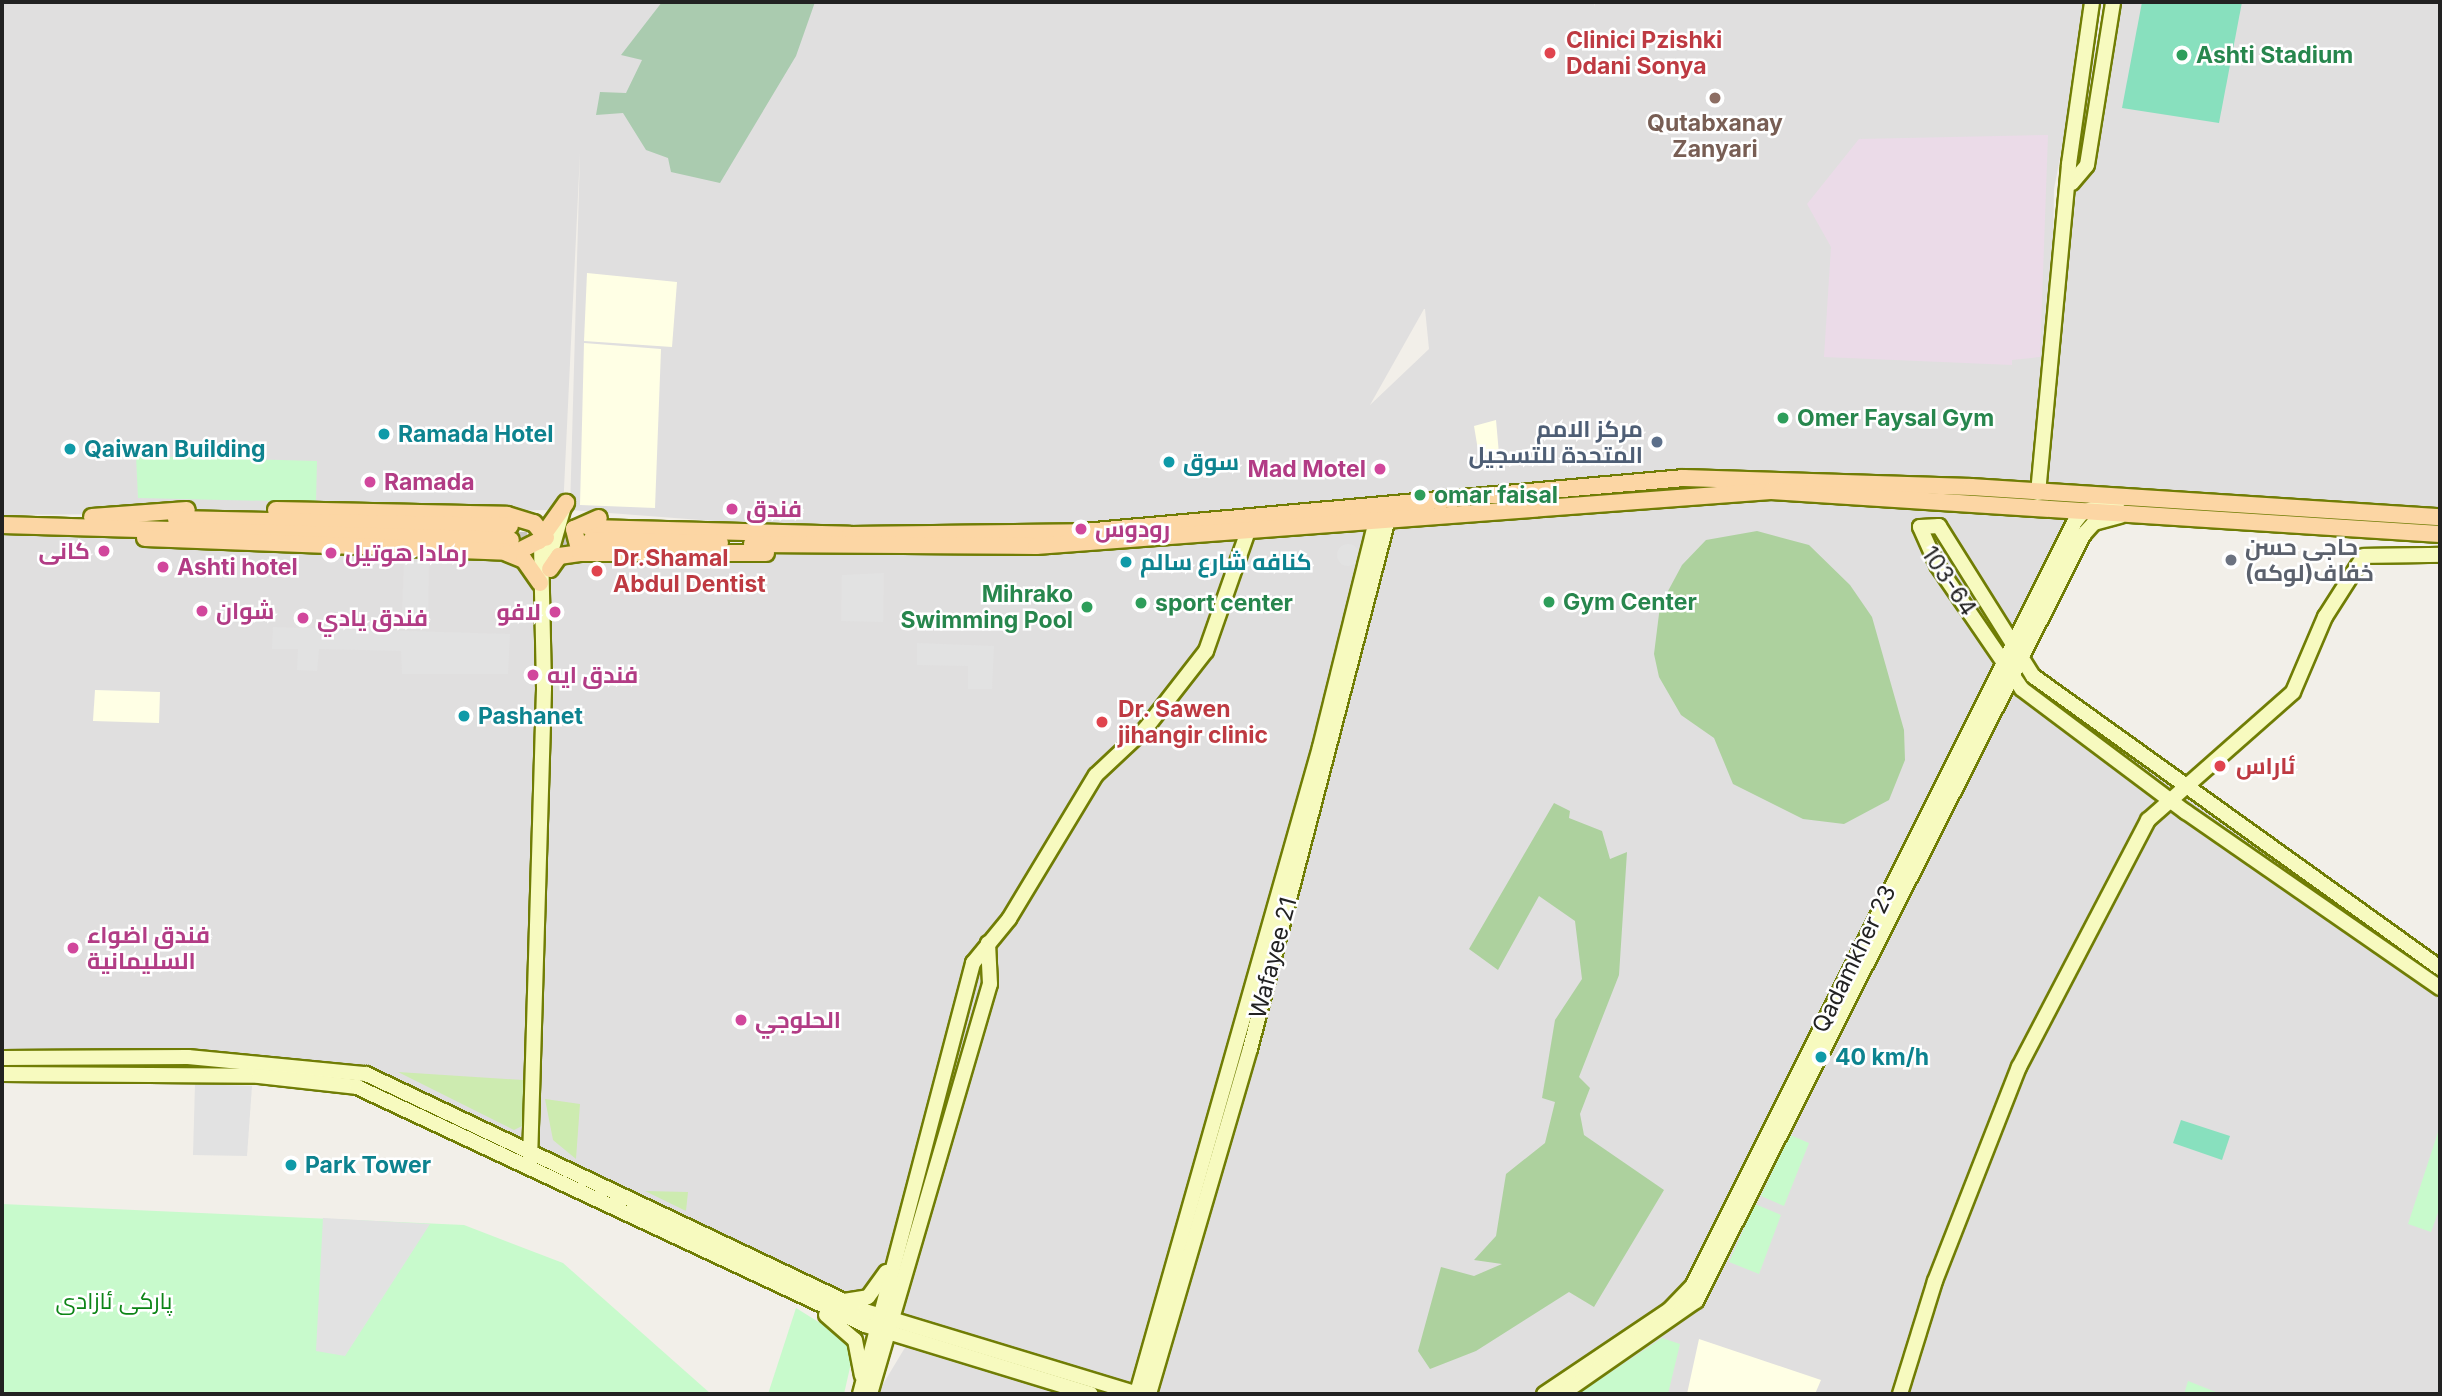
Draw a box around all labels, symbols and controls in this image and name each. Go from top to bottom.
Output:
place label: Clinici Pzishki Ddani Sonya [1566,26,1722,80]
place label: Ashti Stadium [2196,41,2353,69]
marker: Clinici Pzishki Ddani Sonya [1540,43,1560,63]
marker: Ashti Stadium [2174,47,2190,63]
marker: Qutabxanay Zanyari [1707,90,1723,106]
place label: Qutabxanay Zanyari [1647,109,1783,163]
place label: Omer Faysal Gym [1797,404,1994,432]
marker: Omer Faysal Gym [1775,410,1791,426]
place label: مركز الامم المتحدة للتسجيل [1468,415,1643,469]
place label: Ramada Hotel [398,420,553,448]
marker: Ramada Hotel [376,426,392,442]
marker: مركز الامم المتحدة للتسجيل [1649,434,1665,450]
place label: Qaiwan Building [84,435,266,463]
marker: Qaiwan Building [62,441,78,457]
place label: سوق [1183,448,1239,476]
marker: سوق [1161,454,1177,470]
place label: Mad Motel [1248,455,1366,483]
marker: Mad Motel [1372,461,1388,477]
place label: Ramada [384,468,475,496]
marker: Ramada [362,474,378,490]
place label: omar faisal [1434,481,1558,509]
marker: omar faisal [1412,487,1428,503]
place label: فندق [746,495,802,523]
marker: فندق [724,501,740,517]
place label: رودوس [1095,515,1170,543]
marker: رودوس [1073,521,1089,537]
place label: حاجی حسن (لوکه)خفاف [2245,533,2374,587]
place label: کانی [38,537,90,565]
place label: رمادا هوتيل [345,539,467,567]
street label: 103-64 [1916,541,1982,621]
marker: کانی [96,543,112,559]
place label: Dr.Shamal Abdul Dentist [613,544,766,598]
marker: رمادا هوتيل [323,545,339,561]
place label: كنافه شارع سالم [1140,548,1312,576]
marker: حاجی حسن (لوکه)خفاف [2223,552,2239,568]
place label: Ashti hotel [177,553,298,581]
marker: كنافه شارع سالم [1118,554,1134,570]
marker: Ashti hotel [155,559,171,575]
marker: Dr.Shamal Abdul Dentist [587,561,607,581]
place label: Mihrako Swimming Pool [900,580,1073,634]
place label: Gym Center [1563,588,1697,616]
place label: sport center [1155,589,1293,617]
marker: Gym Center [1541,594,1557,610]
marker: sport center [1133,595,1149,611]
place label: شوان [216,597,274,625]
place label: لافو [496,598,541,626]
marker: Mihrako Swimming Pool [1079,599,1095,615]
marker: شوان [194,603,210,619]
place label: فندق يادي [317,604,428,632]
marker: لافو [547,604,563,620]
marker: فندق يادي [295,610,311,626]
place label: فندق ايه [547,661,638,689]
marker: فندق ايه [525,667,541,683]
place label: Dr. Sawen jihangir clinic [1118,695,1268,749]
place label: Pashanet [478,702,583,730]
marker: Pashanet [456,708,472,724]
marker: Dr. Sawen jihangir clinic [1092,712,1112,732]
place label: ئاراس [2236,752,2295,780]
marker: ئاراس [2210,756,2230,776]
street label: Qadamkher 23 [1806,881,1902,1037]
street label: Wafayee 21 [1244,894,1302,1022]
place label: فندق اضواء السليمانية [87,921,210,975]
marker: فندق اضواء السليمانية [65,940,81,956]
place label: الحلوجي [755,1006,841,1034]
marker: الحلوجي [733,1012,749,1028]
place label: 40 km/h [1835,1043,1929,1071]
marker: 40 km/h [1813,1049,1829,1065]
place label: Park Tower [305,1151,431,1179]
marker: Park Tower [283,1157,299,1173]
park label: پارکی ئازادی [55,1287,173,1315]

